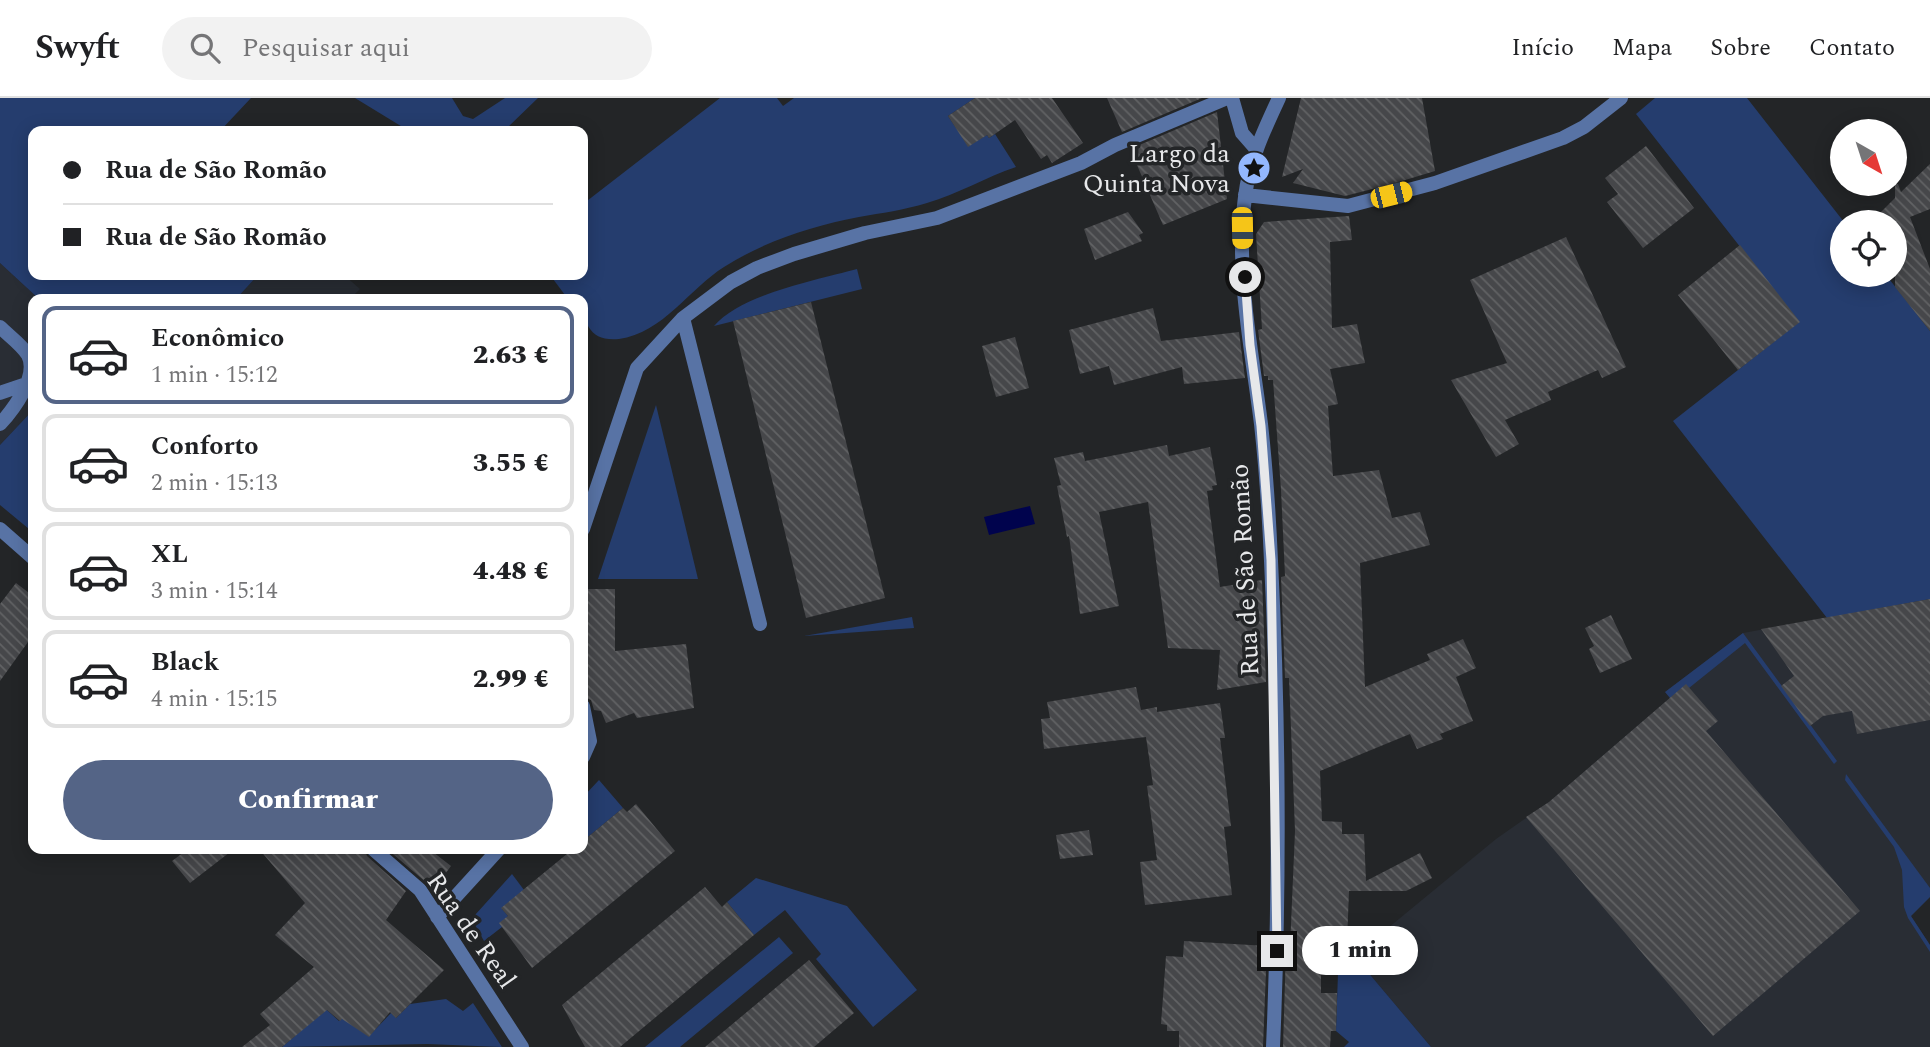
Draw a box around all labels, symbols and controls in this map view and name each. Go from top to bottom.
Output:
search box [162,17,652,80]
text: Swyft [35,23,120,73]
text: Pesquisar aqui [242,28,410,68]
icon: search [186,29,224,67]
text: Início [1511,30,1574,66]
text: Mapa [1612,30,1672,66]
text: Sobre [1710,30,1771,66]
text: Contato [1809,30,1895,66]
north arrow [1830,119,1908,196]
map controls [1830,119,1907,287]
place label: Largo da Quinta Nova [1083,134,1230,204]
place icon: Largo da Quinta Nova [1235,149,1273,187]
text: Rua de São Romão [105,150,327,190]
car [1369,180,1414,210]
car [1232,207,1253,249]
button: locate [1830,210,1907,287]
text: Rua de São Romão [105,217,327,257]
route start [1229,261,1261,293]
text: Econômico [151,318,284,358]
icon: car [67,324,130,387]
text: 2.63 € [473,335,549,375]
text: 1 min · 15:12 [151,358,278,393]
text: Conforto [151,426,259,466]
icon: car [67,432,130,495]
text: 3.55 € [473,443,549,483]
street label: Rua de São Romão [1219,463,1271,677]
text: 2 min · 15:13 [151,466,278,501]
text: XL [151,534,188,574]
icon: car [67,540,130,603]
text: 4.48 € [473,551,549,591]
text: 3 min · 15:14 [151,574,278,609]
text: Black [151,642,219,682]
icon: car [67,648,130,711]
text: 2.99 € [473,659,549,699]
text: 4 min · 15:15 [151,682,278,717]
button: Confirmar [63,760,553,840]
street label: Rua de Real [416,864,526,997]
callout: 1 min [1302,926,1417,976]
text: 1 min [1328,933,1392,968]
route end [1261,935,1293,967]

